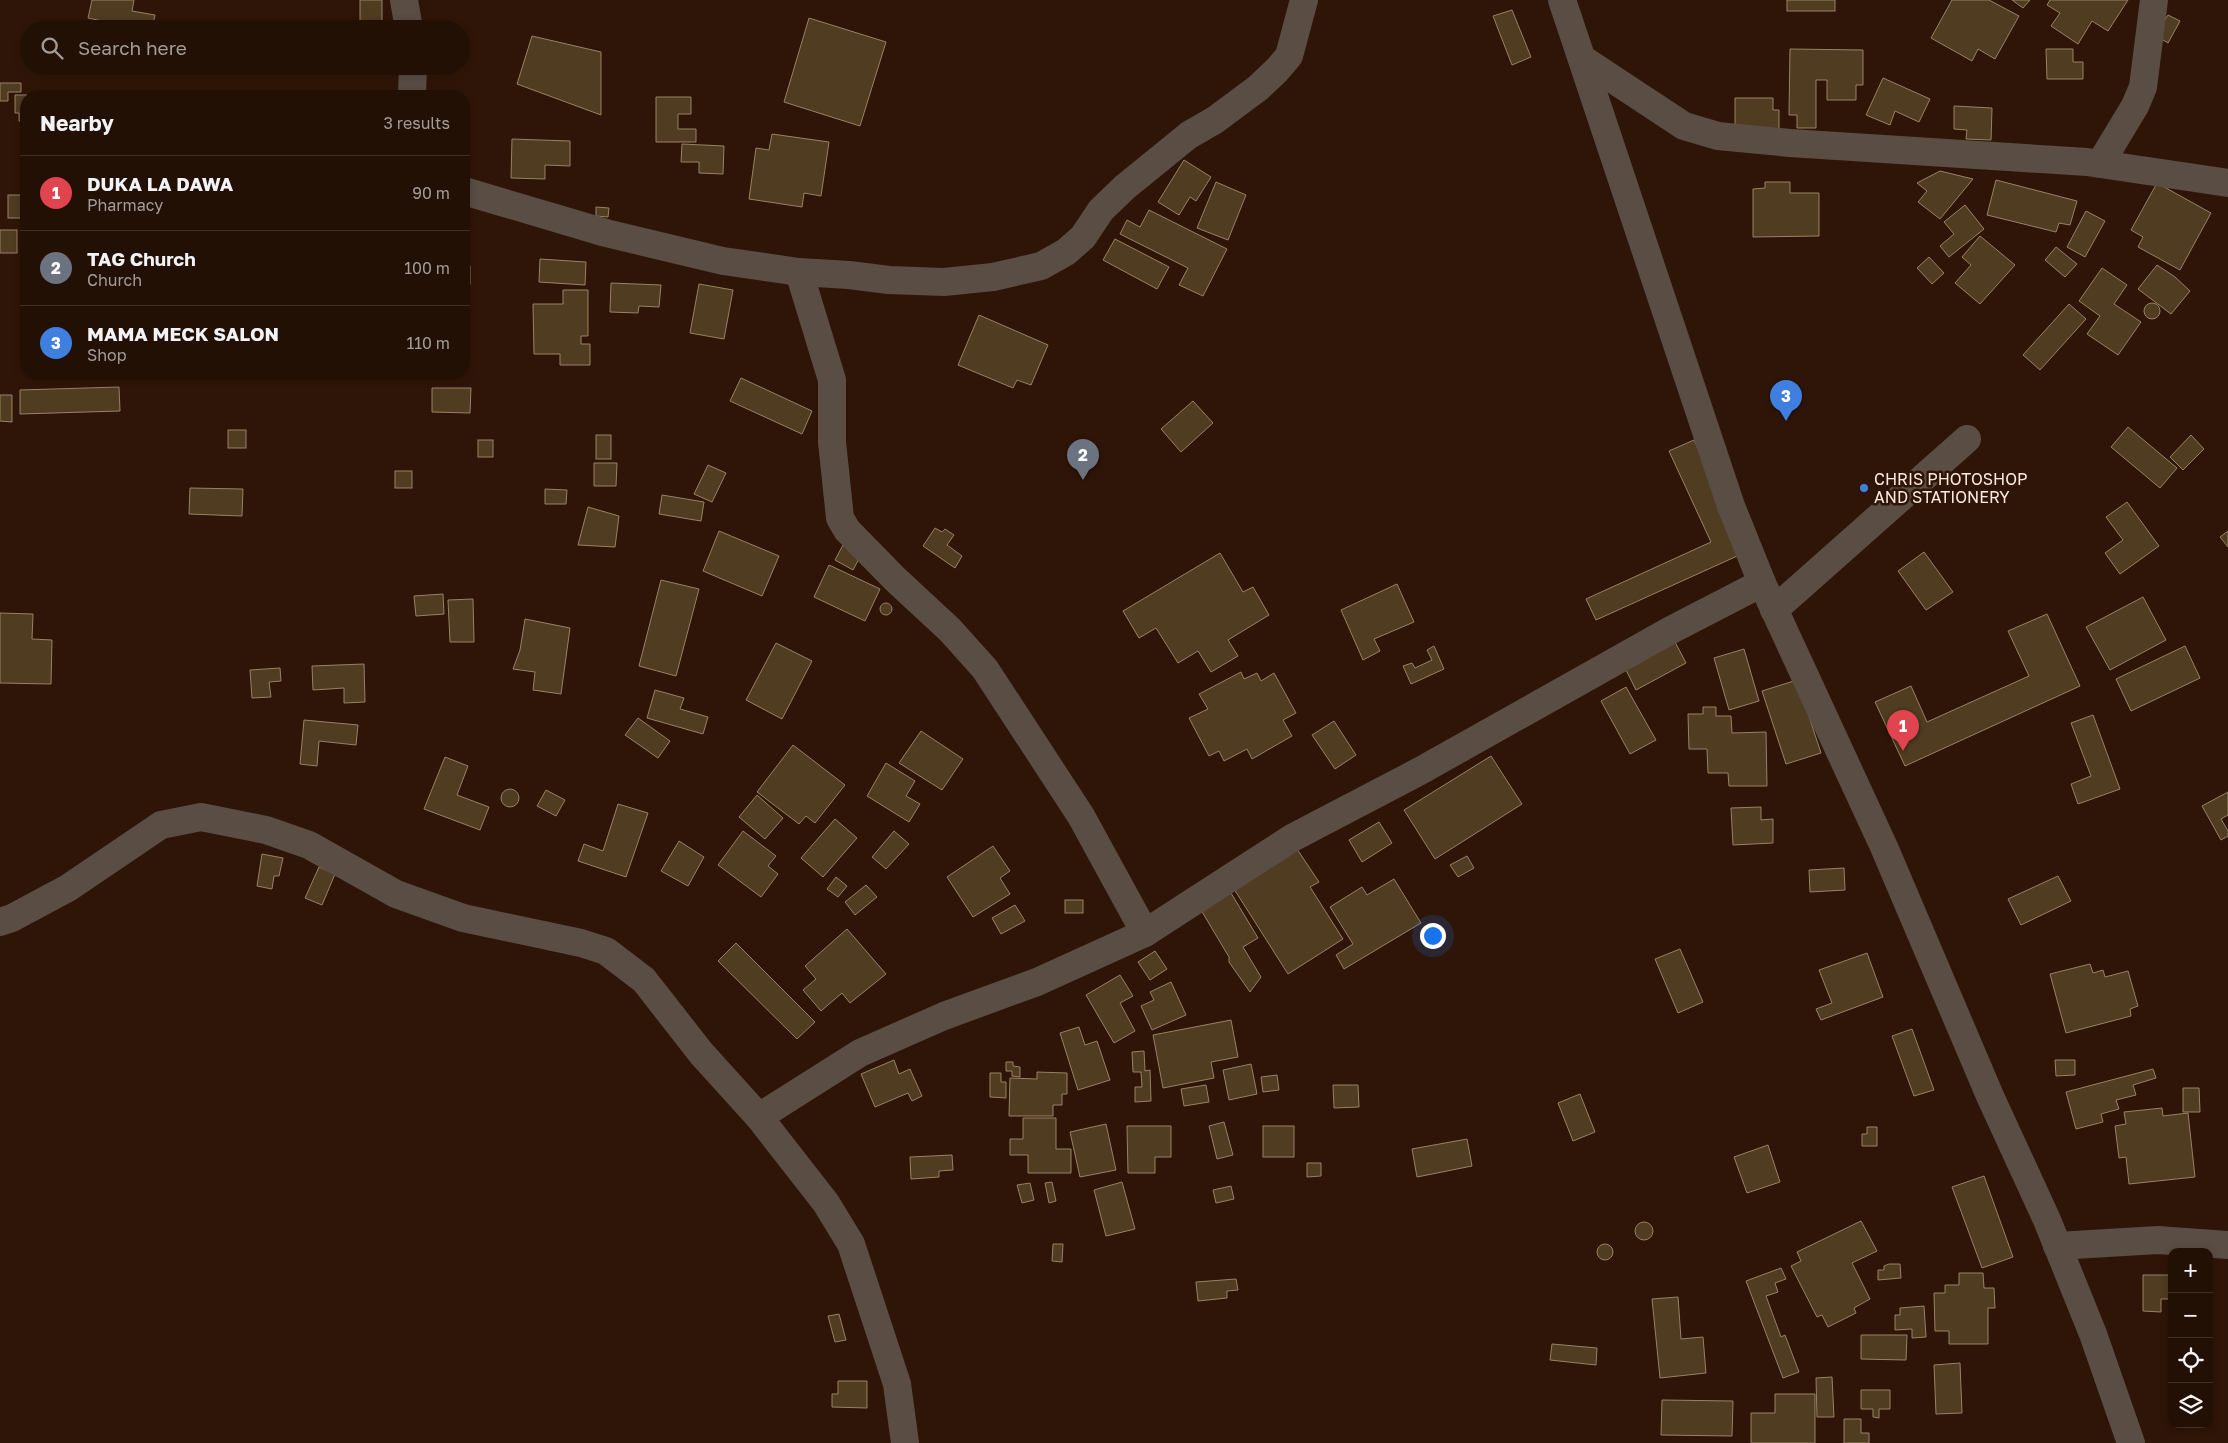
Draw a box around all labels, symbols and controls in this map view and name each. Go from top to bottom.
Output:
search box [20,20,470,75]
icon: search [38,34,66,62]
text: Search here [78,36,187,59]
text: Nearby [40,110,114,136]
text: 3 results [383,113,450,133]
text: DUKA LA DAWA [87,172,233,195]
text: 1 [52,183,60,203]
text: 90 m [412,183,450,203]
text: Pharmacy [87,195,163,215]
text: TAG Church [87,247,196,270]
text: 2 [51,258,61,278]
text: 100 m [404,258,450,278]
text: Church [87,270,142,290]
text: MAMA MECK SALON [87,322,279,345]
text: 3 [51,333,61,353]
text: 110 m [406,333,450,353]
text: Shop [87,345,127,365]
pin: 3 [1770,380,1802,421]
pin: 2 [1067,439,1099,480]
place label: CHRIS PHOTOSHOP AND STATIONERY [1874,469,2028,507]
marker: CHRIS PHOTOSHOP AND STATIONERY [1858,482,1870,494]
pin: 1 [1887,710,1919,751]
your location [1420,923,1446,949]
map controls [2168,1248,2213,1428]
button: + [2168,1248,2213,1293]
button: − [2168,1293,2213,1338]
button: locate [2168,1338,2213,1383]
button: layers [2168,1383,2213,1428]

